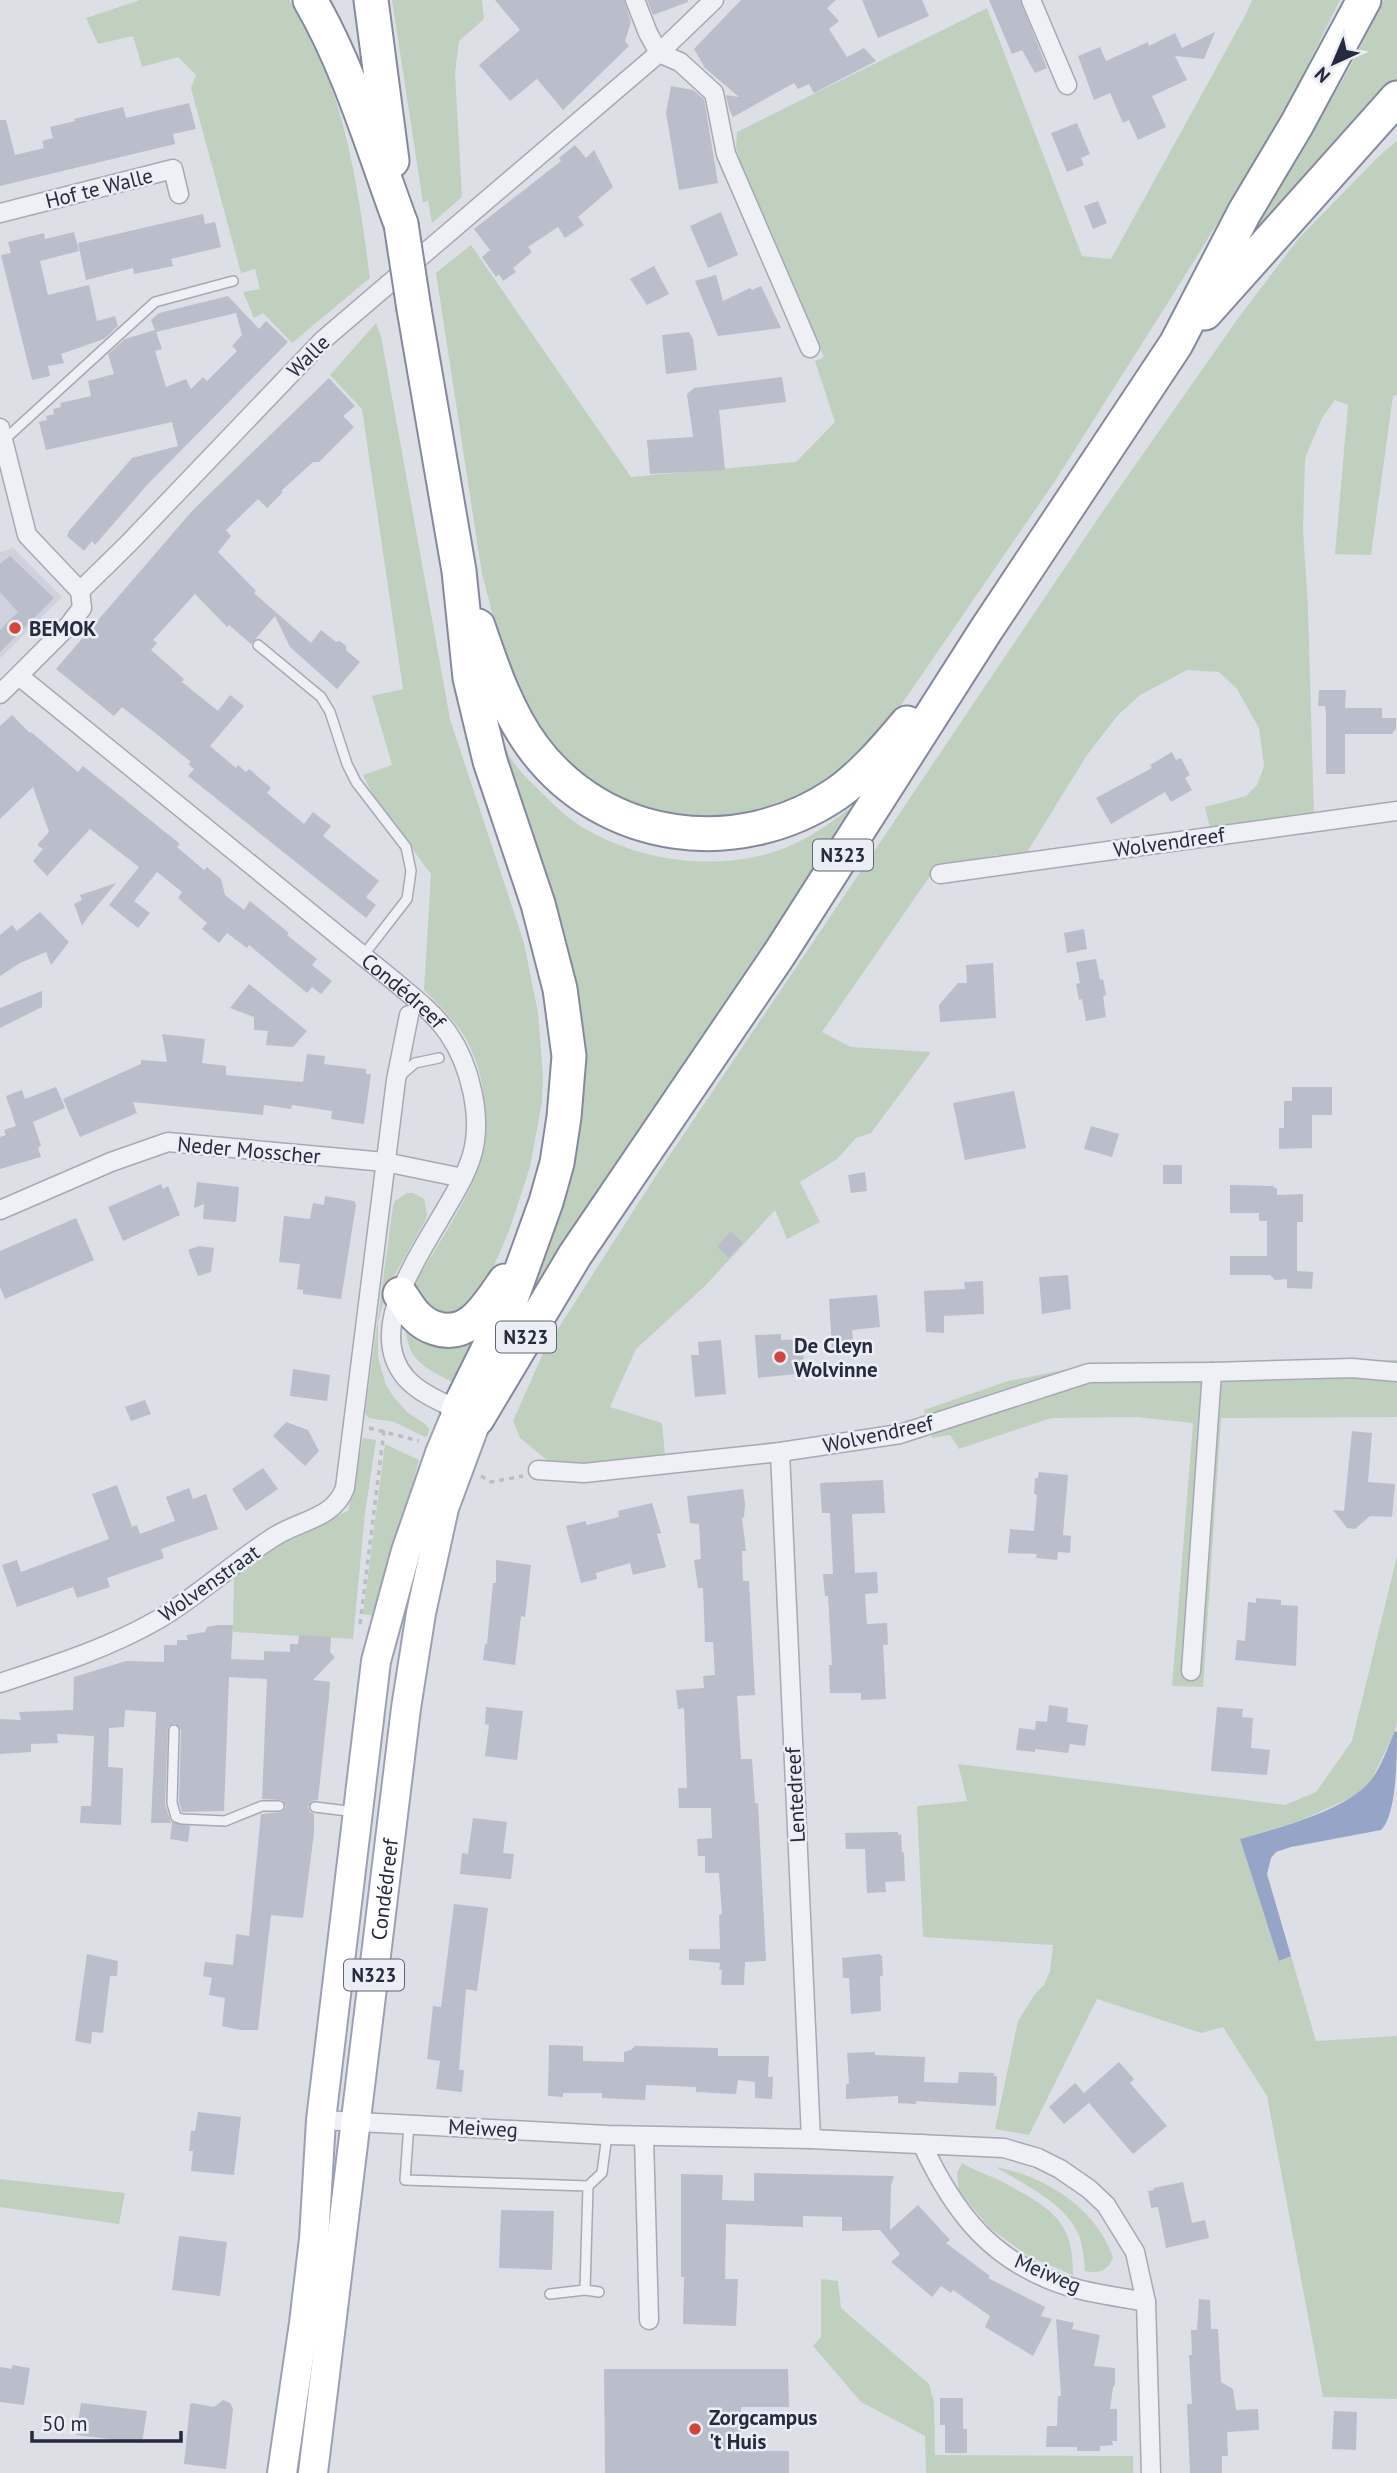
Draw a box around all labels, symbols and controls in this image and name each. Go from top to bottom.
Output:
north arrow [1299,28,1369,98]
text: N [1309,62,1335,88]
street label: Hof te Walle [42,162,156,214]
street label: Walle [281,329,335,383]
place label: BEMOK [29,615,96,642]
marker: BEMOK [7,620,23,636]
street label: Wolvendreef [1112,821,1228,863]
road number: N323 [813,840,873,870]
street label: Condédreef [356,947,453,1035]
street label: Neder Mosscher [176,1130,322,1170]
road number: N323 [496,1322,556,1352]
place label: De Cleyn Wolvinne [794,1332,878,1383]
marker: De Cleyn Wolvinne [772,1349,788,1365]
street label: Wolvendreef [820,1409,937,1459]
street label: Wolvenstraat [153,1538,265,1628]
street label: Lentedreef [779,1745,811,1843]
street label: Condédreef [364,1836,404,1942]
road number: N323 [344,1960,404,1991]
street label: Meiweg [447,2113,519,2143]
street label: Meiweg [1011,2247,1085,2299]
scale bar [32,2400,180,2444]
place label: Zorgcampus 't Huis [709,2404,817,2455]
text: 50 m [42,2410,88,2437]
marker: Zorgcampus 't Huis [687,2421,703,2437]

